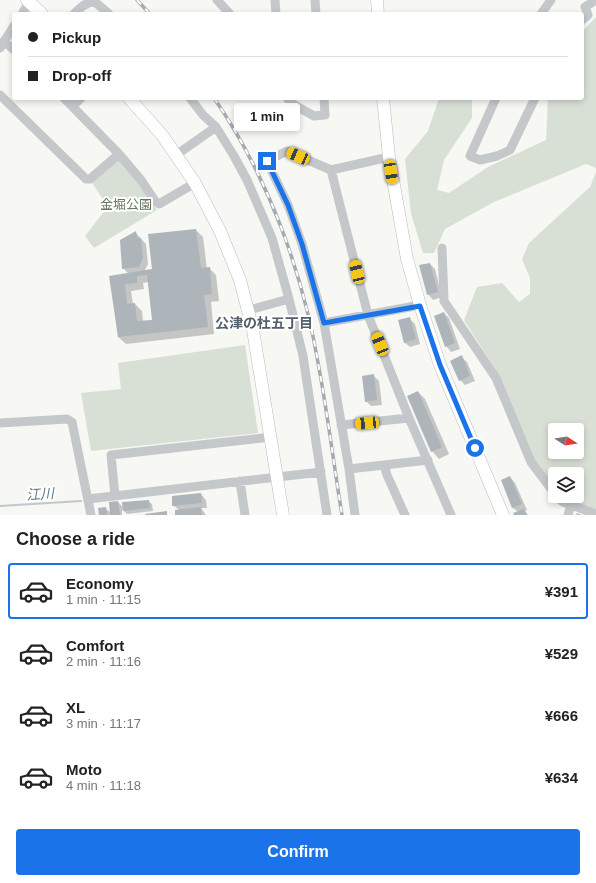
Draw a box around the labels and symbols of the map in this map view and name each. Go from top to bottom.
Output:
callout: 1 min [234,103,300,131]
car [285,146,311,166]
route end [258,152,276,170]
car [383,159,399,185]
park label: 金堀公園 [100,197,152,212]
car [348,259,366,285]
district label: 公津の杜五丁目 [215,315,313,331]
car [370,331,390,357]
car [355,416,379,430]
north arrow [548,423,584,459]
route start [466,439,484,457]
water label: 江川 [25,485,57,503]

